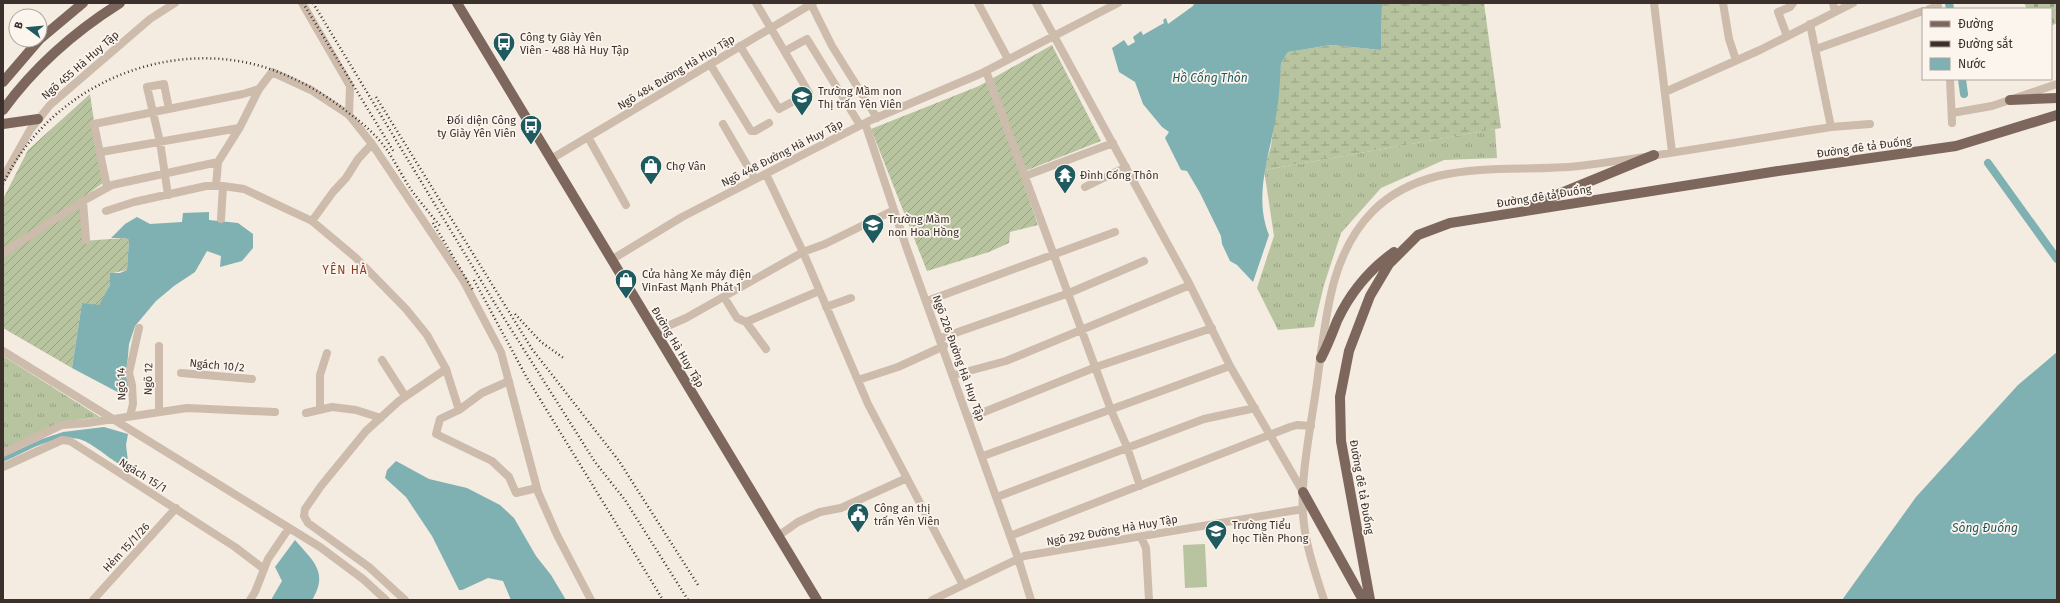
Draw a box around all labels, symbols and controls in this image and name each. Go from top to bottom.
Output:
north arrow [8,8,48,48]
legend [1922,8,2052,80]
text: Đường [1958,17,1994,31]
text: B [12,20,26,30]
street label: Ngõ 455 Hà Huy Tập [39,28,122,103]
bus stop icon: Công ty Giày Yên Viên - 488 Hà Huy Tập [491,30,517,63]
place label: Công ty Giày Yên Viên - 488 Hà Huy Tập [520,31,629,57]
street label: Ngõ 484 Đường Hà Huy Tập [615,32,737,113]
text: Đường sắt [1958,35,2013,51]
text: Nước [1958,57,1986,71]
water label: Hồ Cống Thôn [1172,70,1248,85]
school or university icon: Trường Mầm non Thị trấn Yên Viên [789,84,815,117]
place label: Trường Mầm non Thị trấn Yên Viên [818,85,902,111]
bus stop icon: Đối diện Công ty Giày Yên Viên [518,113,544,146]
place label: Đối diện Công ty Giày Yên Viên [437,114,516,140]
street label: Ngõ 448 Đường Hà Huy Tập [719,117,845,190]
street label: Đường đê tả Đuống [1816,134,1913,161]
shop icon: Chợ Vân [638,153,664,186]
place label: Chợ Vân [666,160,706,173]
temple icon: Đình Cống Thôn [1052,162,1078,195]
place label: Đình Cống Thôn [1080,169,1159,182]
street label: Đường đê tả Đuống [1496,183,1593,210]
school or university icon: Trường Mầm non Hoa Hồng [860,212,886,245]
place label: Trường Mầm non Hoa Hồng [888,213,959,239]
district label: YÊN HÀ [322,262,368,277]
shop icon: Cửa hàng Xe máy điện VinFast Mạnh Phát 1 [613,267,639,300]
place label: Cửa hàng Xe máy điện VinFast Mạnh Phát 1 [642,268,751,294]
street label: Ngõ 226 Đường Hà Huy Tập [930,293,987,423]
street label: Đường Hà Huy Tập [648,305,707,390]
street label: Ngách 10/2 [189,357,245,374]
street label: Ngõ 12 [142,363,155,395]
street label: Ngõ 14 [114,367,129,401]
street label: Đường đê tả Đuống [1347,439,1376,536]
street label: Ngách 15/1 [117,456,169,495]
public building icon: Công an thị trấn Yên Viên [845,501,871,534]
place label: Công an thị trấn Yên Viên [874,502,940,528]
street label: Ngõ 292 Đường Hà Huy Tập [1045,513,1179,548]
school or university icon: Trường Tiểu học Tiền Phong [1203,518,1229,551]
place label: Trường Tiểu học Tiền Phong [1232,518,1309,545]
street label: Hẻm 15/1/26 [100,520,152,575]
water label: Sông Đuống [1951,520,2018,535]

